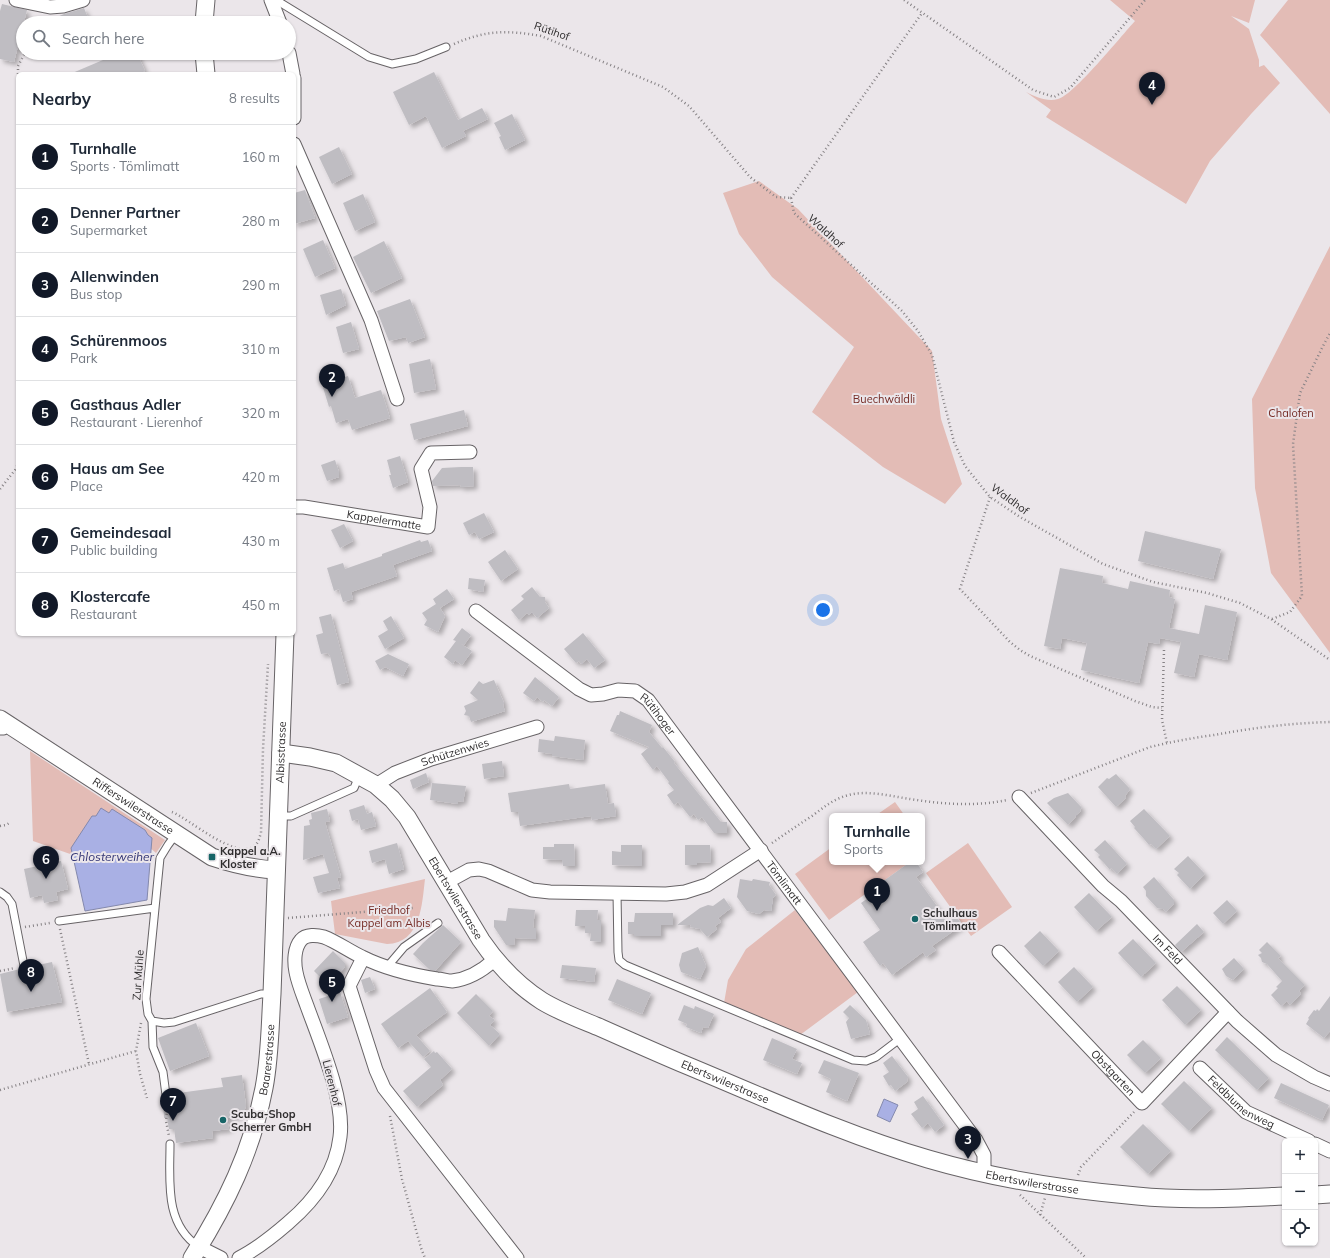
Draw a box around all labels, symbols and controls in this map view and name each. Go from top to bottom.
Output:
search box [16,16,296,60]
street label: Rütihof [532,18,572,44]
icon: search [30,27,52,49]
text: Search here [62,29,144,48]
pin: 4 [1139,72,1165,105]
text: Nearby [32,88,91,109]
text: 8 results [229,90,280,106]
text: Turnhalle [70,139,136,158]
text: 1 [41,149,49,165]
text: 160 m [242,149,280,165]
text: Sports · Tömlimatt [70,158,179,174]
text: Denner Partner [70,203,180,222]
street label: Waldhof [805,211,847,251]
text: 2 [41,213,49,229]
text: 280 m [242,213,280,229]
text: Supermarket [70,222,147,238]
text: Allenwinden [70,267,159,286]
text: 3 [41,277,49,293]
text: 290 m [242,277,280,293]
text: Bus stop [70,286,122,302]
text: Schürenmoos [70,331,167,350]
text: 4 [41,341,49,357]
text: 310 m [242,341,280,357]
text: Park [70,350,97,366]
pin: 2 [319,364,345,397]
park label: Buechwäldli [853,392,915,406]
text: Gasthaus Adler [70,395,181,414]
text: 5 [41,405,49,421]
text: 320 m [242,405,280,421]
park label: Chalofen [1268,406,1314,420]
text: Restaurant · Lierenhof [70,414,203,430]
text: Haus am See [70,459,165,478]
text: 6 [41,469,49,485]
text: 420 m [242,469,280,485]
text: Place [70,478,103,494]
street label: Waldhof [988,480,1032,518]
street label: Kappelermatte [346,507,422,533]
text: Gemeindesaal [70,523,172,542]
text: 7 [41,533,49,549]
text: 430 m [242,533,280,549]
text: Public building [70,542,158,558]
text: Klostercafe [70,587,150,606]
text: 8 [41,597,49,613]
text: 450 m [242,597,280,613]
your location [813,600,833,620]
text: Restaurant [70,606,137,622]
street label: Rütihoger [637,690,679,738]
street label: Albisstrasse [273,721,289,784]
street label: Schützenwies [419,735,491,769]
street label: Rifferswilerstrasse [90,774,177,837]
popup [829,813,925,865]
text: Turnhalle [844,822,910,841]
text: Sports [844,841,883,857]
place label: Kappel a.A. Kloster [220,844,281,871]
pin: 6 [33,846,59,879]
water label: Chlosterweiher [70,849,155,864]
marker: Kappel a.A. Kloster [207,852,217,862]
street label: Ebertswilerstrasse [426,854,486,942]
street label: Tömlimatt [763,858,805,907]
pin: 1 [864,878,890,911]
park label: Friedhof Kappel am Albis [348,903,430,930]
place label: Schulhaus Tömlimatt [923,906,978,933]
marker: Schulhaus Tömlimatt [910,914,920,924]
street label: Im Feld [1150,931,1185,967]
street label: Zur Mühle [129,949,147,1001]
pin: 8 [18,959,44,992]
pin: 5 [319,969,345,1002]
street label: Baarerstrasse [256,1024,277,1097]
street label: Obstgarten [1088,1047,1138,1098]
street label: Ebertswilerstrasse [679,1057,771,1106]
street label: Lierenhof [319,1058,345,1108]
street label: Feldblumenweg [1205,1072,1277,1131]
pin: 7 [160,1088,186,1121]
place label: Scuba-Shop Scherrer GmbH [231,1107,312,1134]
marker: Scuba-Shop Scherrer GmbH [218,1115,228,1125]
pin: 3 [955,1126,981,1159]
map controls [1282,1138,1318,1246]
button: + [1282,1138,1318,1174]
street label: Ebertswilerstrasse [984,1167,1080,1197]
button: − [1282,1174,1318,1210]
button: locate [1282,1210,1318,1246]

